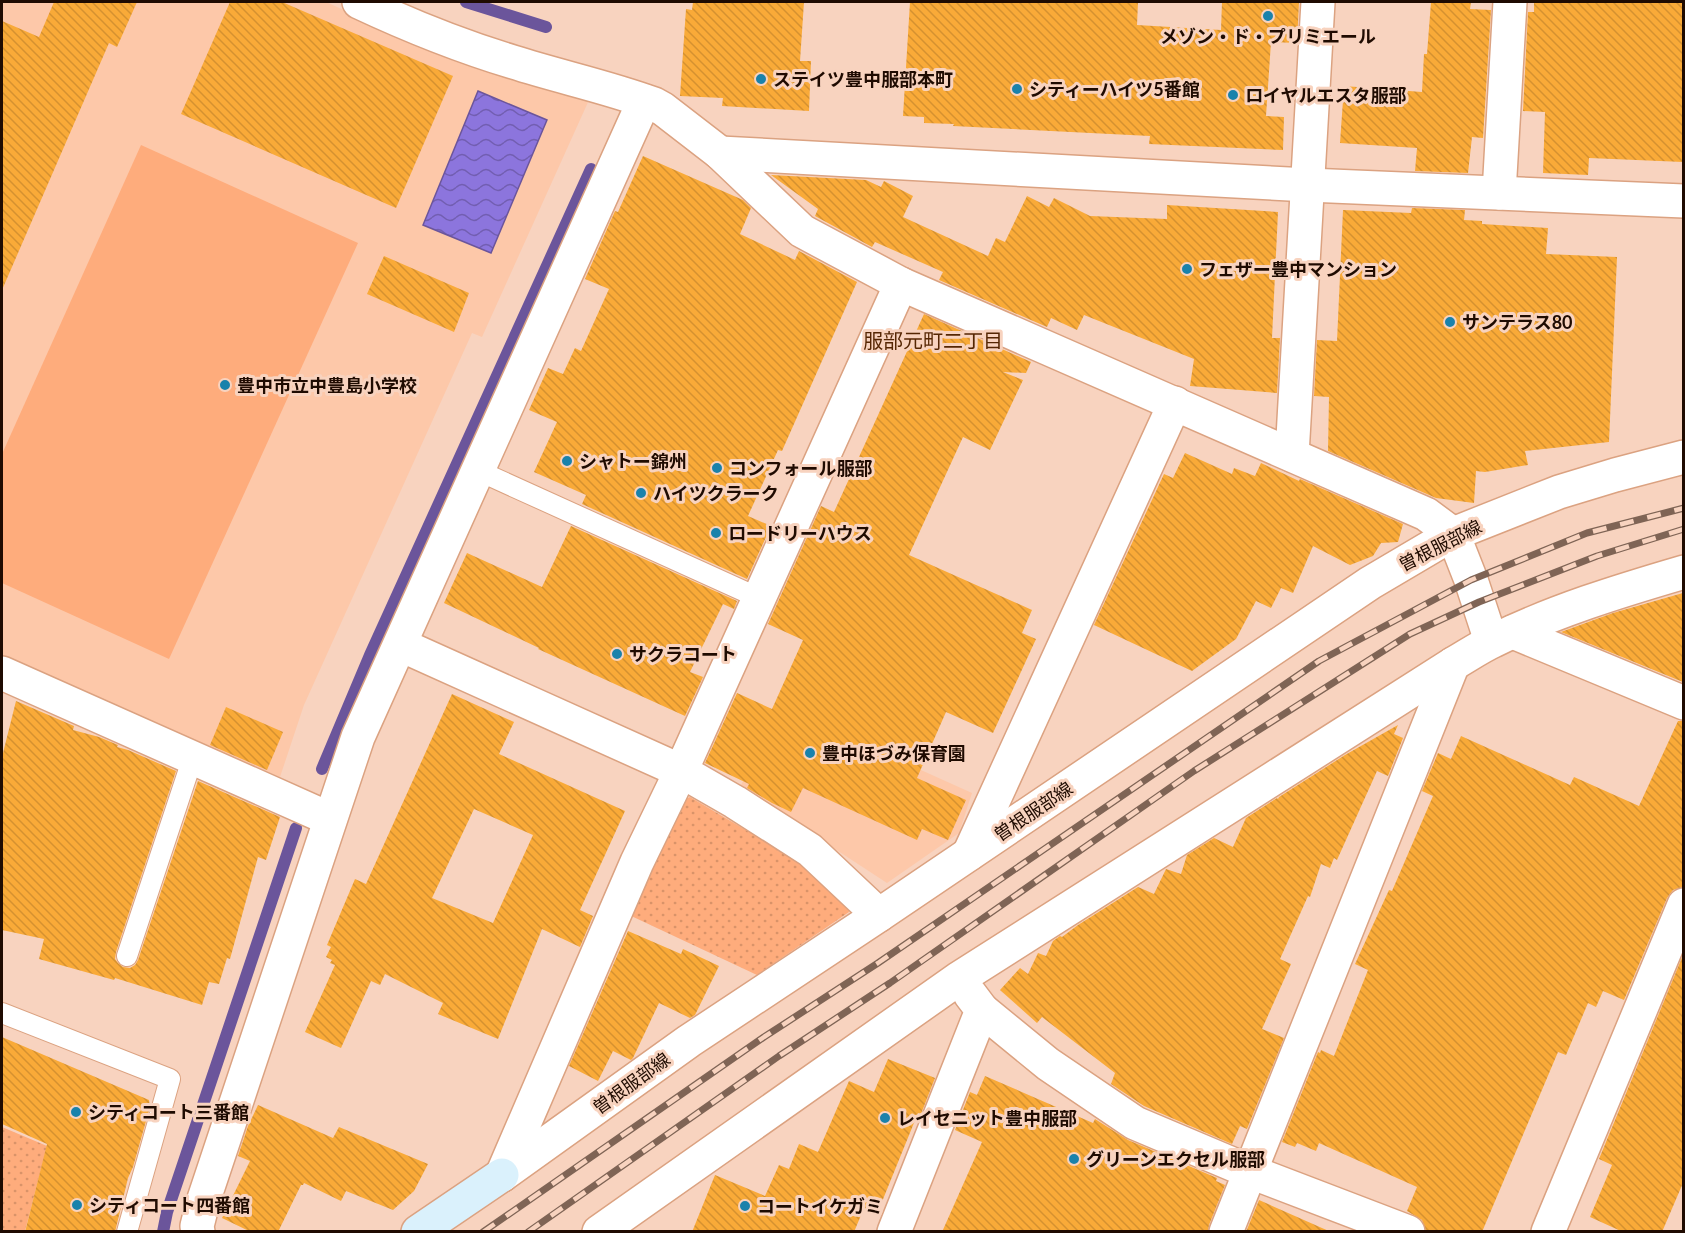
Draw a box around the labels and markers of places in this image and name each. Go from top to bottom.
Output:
marker: メゾン・ド・プリミエール [1261,9,1275,23]
place label: メゾン・ド・プリミエール [1160,25,1376,47]
place label: ステイツ豊中服部本町 [773,68,953,90]
marker: ステイツ豊中服部本町 [754,72,768,86]
place label: シティーハイツ5番館 [1029,78,1200,100]
marker: シティーハイツ5番館 [1010,82,1024,96]
place label: ロイヤルエスタ服部 [1245,84,1406,106]
marker: ロイヤルエスタ服部 [1226,88,1240,102]
place label: フェザー豊中マンション [1199,258,1397,280]
marker: フェザー豊中マンション [1180,262,1194,276]
place label: サンテラス80 [1462,311,1573,333]
marker: サンテラス80 [1443,315,1457,329]
place label: 豊中市立中豊島小学校 [237,374,417,396]
marker: 豊中市立中豊島小学校 [218,378,232,392]
place label: シャトー錦州 [579,450,687,472]
marker: シャトー錦州 [560,454,574,468]
place label: コンフォール服部 [729,457,872,479]
marker: コンフォール服部 [710,461,724,475]
place label: ハイツクラーク [653,482,779,504]
marker: ハイツクラーク [634,486,648,500]
place label: ロードリーハウス [728,522,872,544]
marker: ロードリーハウス [709,526,723,540]
place label: サクラコート [629,643,737,665]
marker: サクラコート [610,647,624,661]
place label: 豊中ほづみ保育園 [822,742,966,764]
marker: 豊中ほづみ保育園 [803,746,817,760]
place label: シティコート三番館 [88,1101,249,1123]
marker: シティコート三番館 [69,1105,83,1119]
place label: レイセニット豊中服部 [897,1107,1077,1129]
marker: レイセニット豊中服部 [878,1111,892,1125]
place label: グリーンエクセル服部 [1086,1148,1265,1170]
marker: グリーンエクセル服部 [1067,1152,1081,1166]
place label: シティコート四番館 [89,1194,250,1216]
place label: コートイケガミ [757,1195,883,1217]
marker: シティコート四番館 [70,1198,84,1212]
marker: コートイケガミ [738,1199,752,1213]

